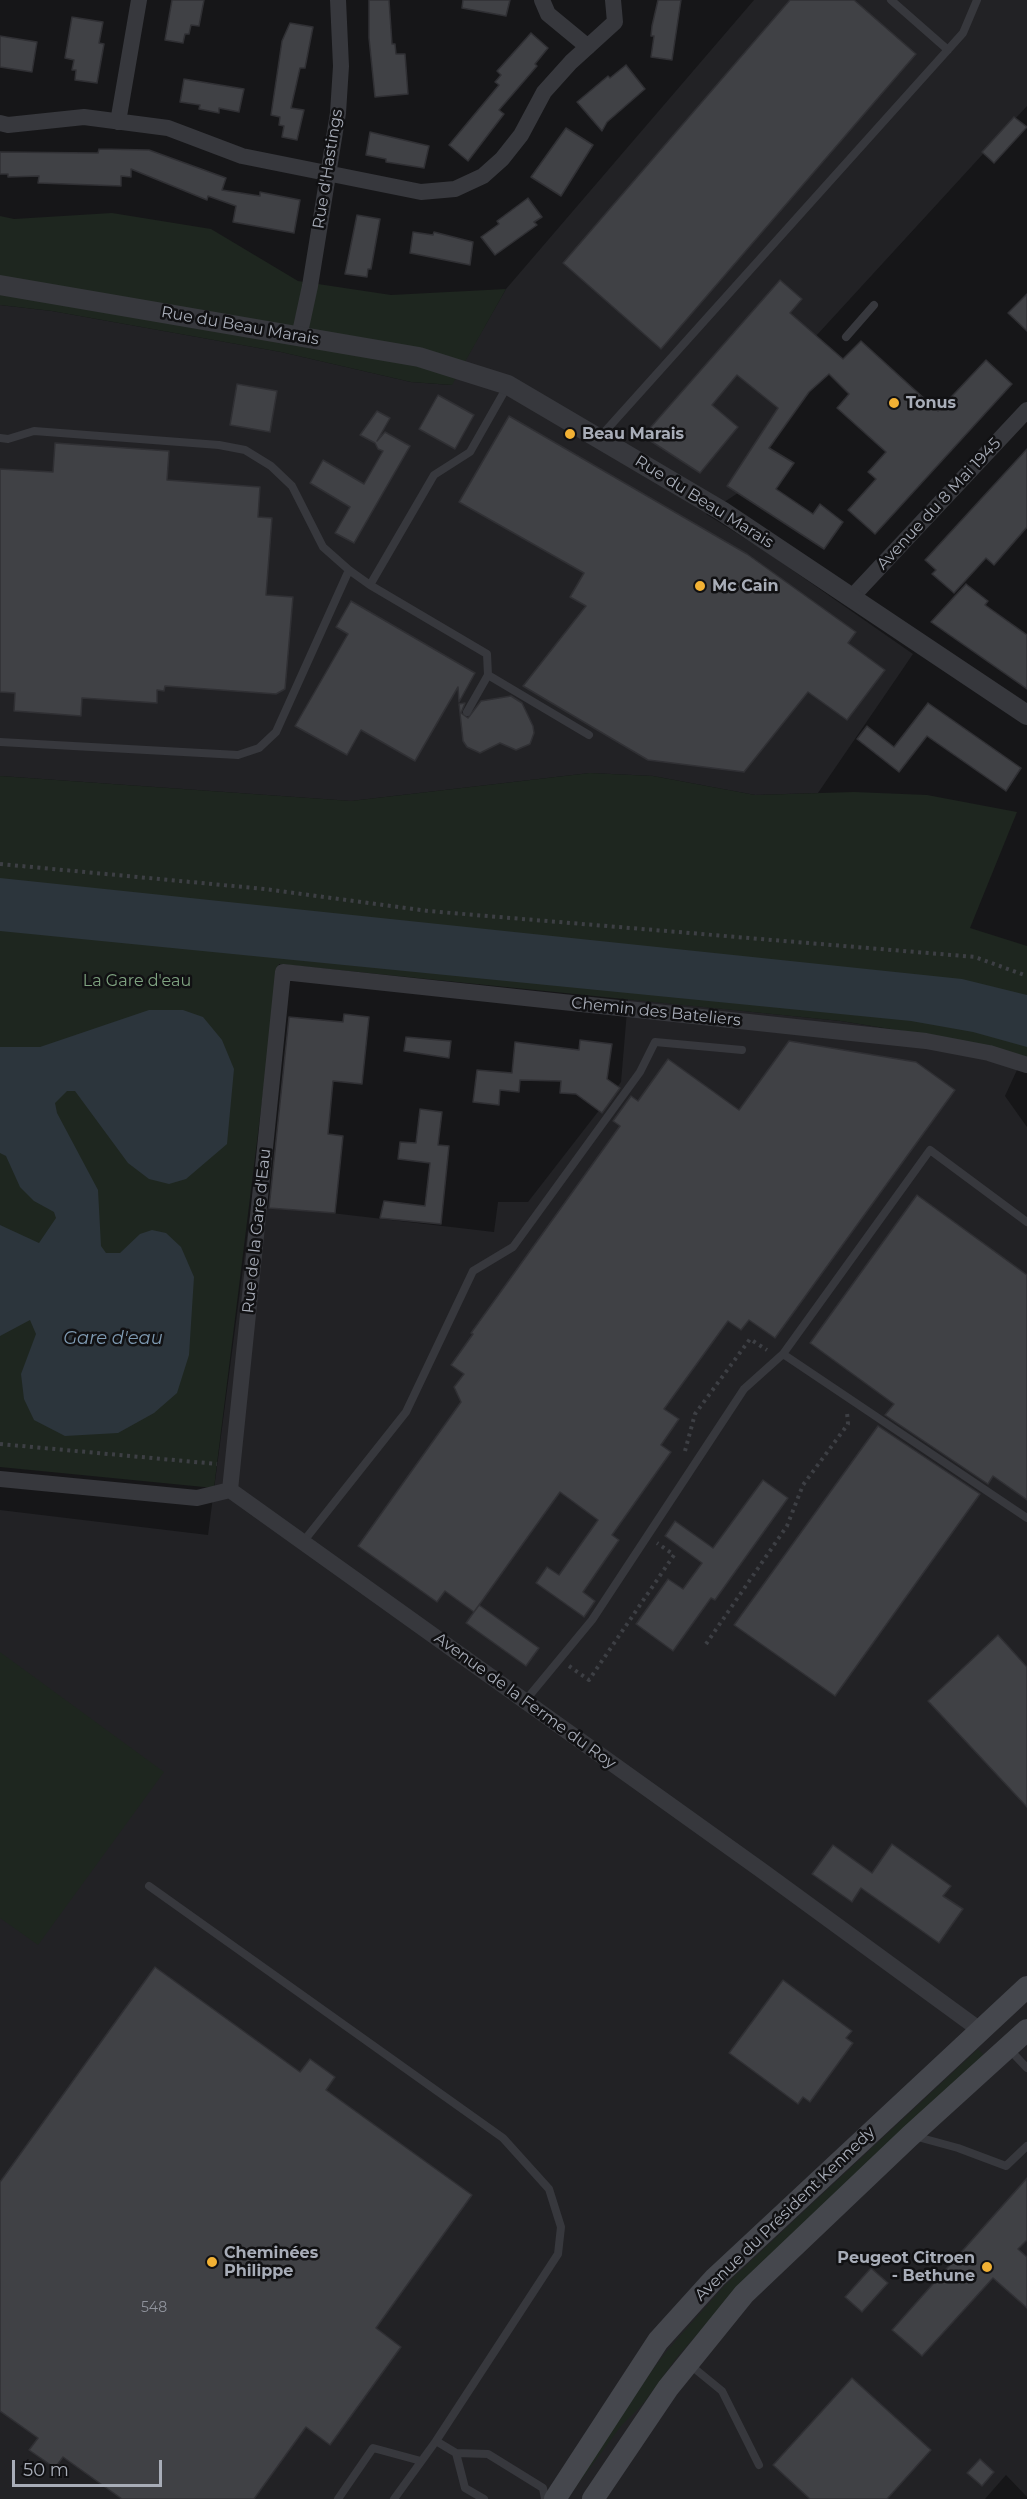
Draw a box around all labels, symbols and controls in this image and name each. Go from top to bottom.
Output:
street label: Rue d'Hastings [309,108,347,230]
street label: Rue du Beau Marais [160,303,320,349]
place label: Tonus [906,393,956,413]
marker: Tonus [887,396,901,410]
place label: Beau Marais [582,424,684,444]
marker: Beau Marais [563,427,577,441]
street label: Avenue du 8 Mai 1945 [873,434,1005,574]
street label: Rue du Beau Marais [631,451,777,553]
place label: Mc Cain [712,576,779,596]
marker: Mc Cain [693,579,707,593]
park label: La Gare d'eau [83,971,191,991]
street label: Chemin des Bateliers [570,994,742,1030]
street label: Rue de la Gare d'Eau [239,1148,275,1314]
water label: Gare d'eau [63,1328,163,1350]
street label: Avenue de la Ferme du Roy [430,1629,620,1773]
street label: Avenue du Président Kennedy [691,2123,879,2305]
place label: Cheminées Philippe [224,2243,318,2281]
place label: Peugeot Citroen - Bethune [837,2248,975,2286]
marker: Cheminées Philippe [205,2255,219,2269]
marker: Peugeot Citroen - Bethune [980,2260,994,2274]
house number: 548 [141,2300,167,2316]
scale bar [15,2448,165,2486]
text: 50 m [23,2459,69,2481]

